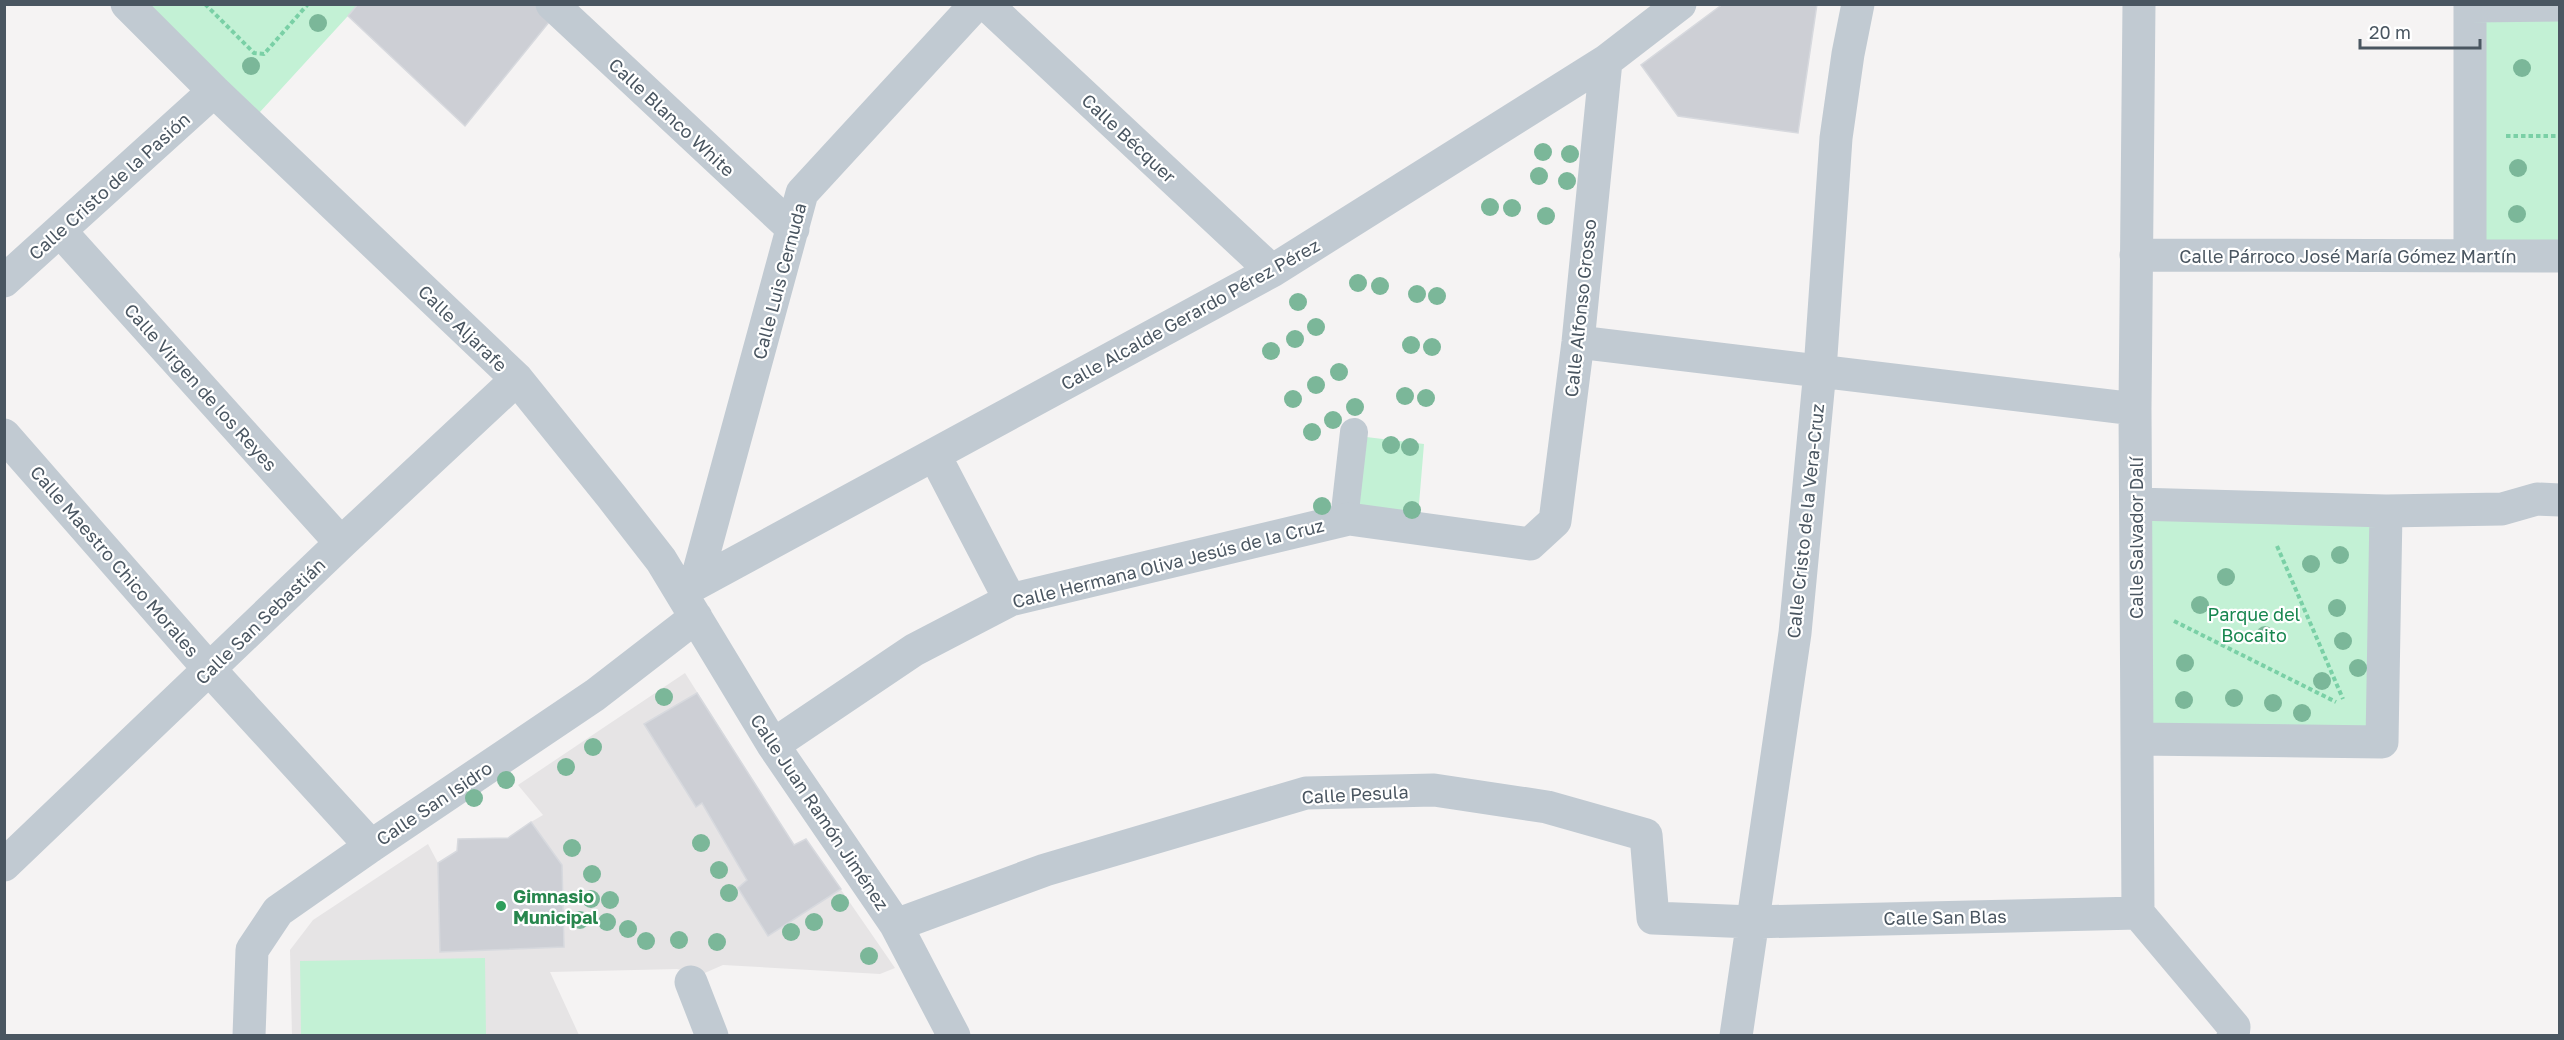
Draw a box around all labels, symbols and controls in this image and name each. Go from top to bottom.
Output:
scale bar [2360,12,2480,50]
text: 20 m [2369,21,2411,43]
street label: Calle Blanco White [605,53,739,181]
street label: Calle Bécquer [1077,89,1181,187]
street label: Calle Cristo de la Pasión [24,108,194,264]
street label: Calle Luis Cernuda [748,200,810,362]
street label: Calle Alfonso Grosso [1560,218,1600,398]
street label: Calle Alcalde Gerardo Pérez Pérez [1057,233,1323,395]
street label: Calle Párroco José María Gómez Martín [2179,245,2517,267]
street label: Calle Aljarafe [414,280,512,376]
street label: Calle Virgen de los Reyes [120,299,282,475]
street label: Calle Cristo de la Vera-Cruz [1782,403,1828,639]
street label: Calle Salvador Dalí [2125,456,2147,619]
street label: Calle Maestro Chico Morales [26,461,204,661]
street label: Calle Hermana Oliva Jesús de la Cruz [1010,514,1326,612]
street label: Calle San Sebastián [191,553,329,689]
park label: Parque del Bocaito [2208,603,2301,646]
street label: Calle Juan Ramón Jiménez [746,710,894,914]
street label: Calle San Isidro [372,756,496,850]
street label: Calle Pesula [1301,780,1409,808]
place label: Gimnasio Municipal [513,885,598,928]
marker: Gimnasio Municipal [494,899,508,913]
street label: Calle San Blas [1883,905,2007,929]

